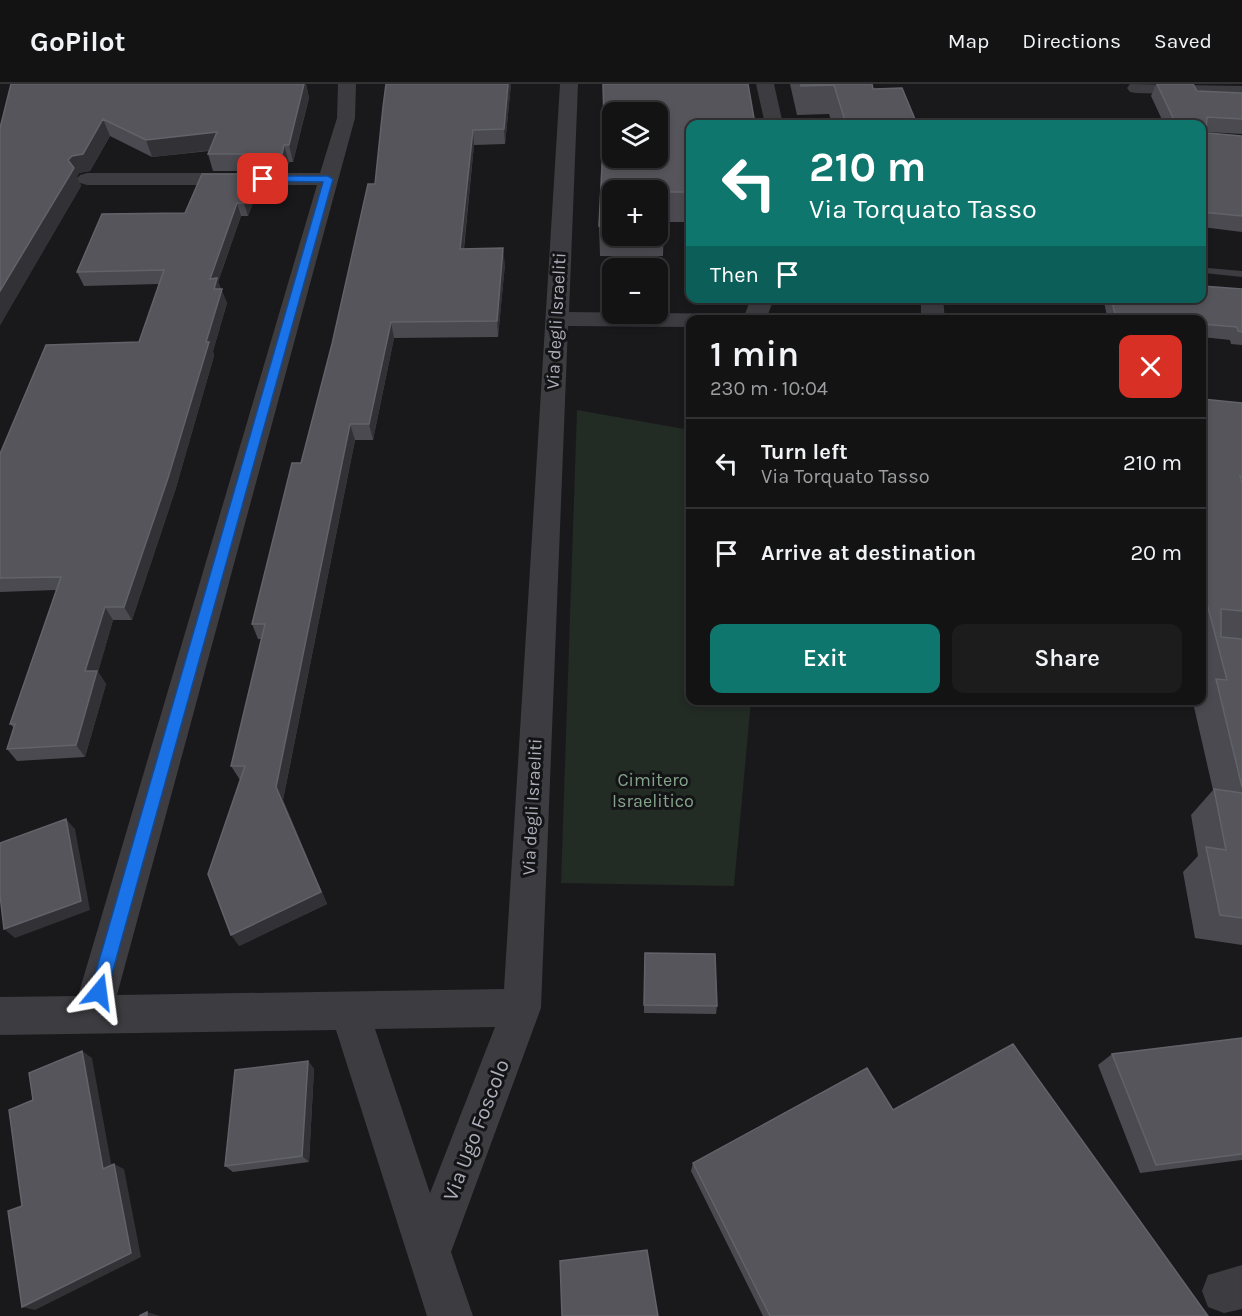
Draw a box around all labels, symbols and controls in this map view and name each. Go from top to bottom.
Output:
text: GoPilot [30,25,126,58]
text: Map [948,29,989,53]
text: Directions [1022,29,1121,53]
text: Saved [1154,29,1212,53]
map controls [602,102,668,324]
button: layers [602,102,668,168]
text: 210 m [809,142,926,192]
icon: left [710,144,788,222]
pin [237,153,288,204]
icon: arrive [246,162,279,195]
button: + [602,180,668,246]
text: Via Torquato Tasso [809,193,1037,225]
street label: Via degli Israeliti [541,252,571,390]
button: − [602,258,668,324]
icon: arrive [771,258,804,291]
text: Then [710,262,759,288]
text: 1 min [710,333,799,375]
button: close [1119,335,1182,398]
text: 230 m · 10:04 [710,377,828,400]
text: Turn left [761,439,848,465]
icon: left [710,447,743,480]
text: 210 m [1123,450,1182,476]
text: Via Torquato Tasso [761,465,930,488]
icon: arrive [710,537,743,570]
text: Arrive at destination [761,540,976,566]
text: 20 m [1130,540,1182,566]
button: Exit [710,624,940,693]
button: Share [952,624,1182,693]
street label: Via degli Israeliti [517,738,547,876]
park label: Cimitero Israelitico [612,769,694,812]
position arrow [67,960,131,1024]
street label: Via Ugo Foscolo [438,1056,514,1204]

